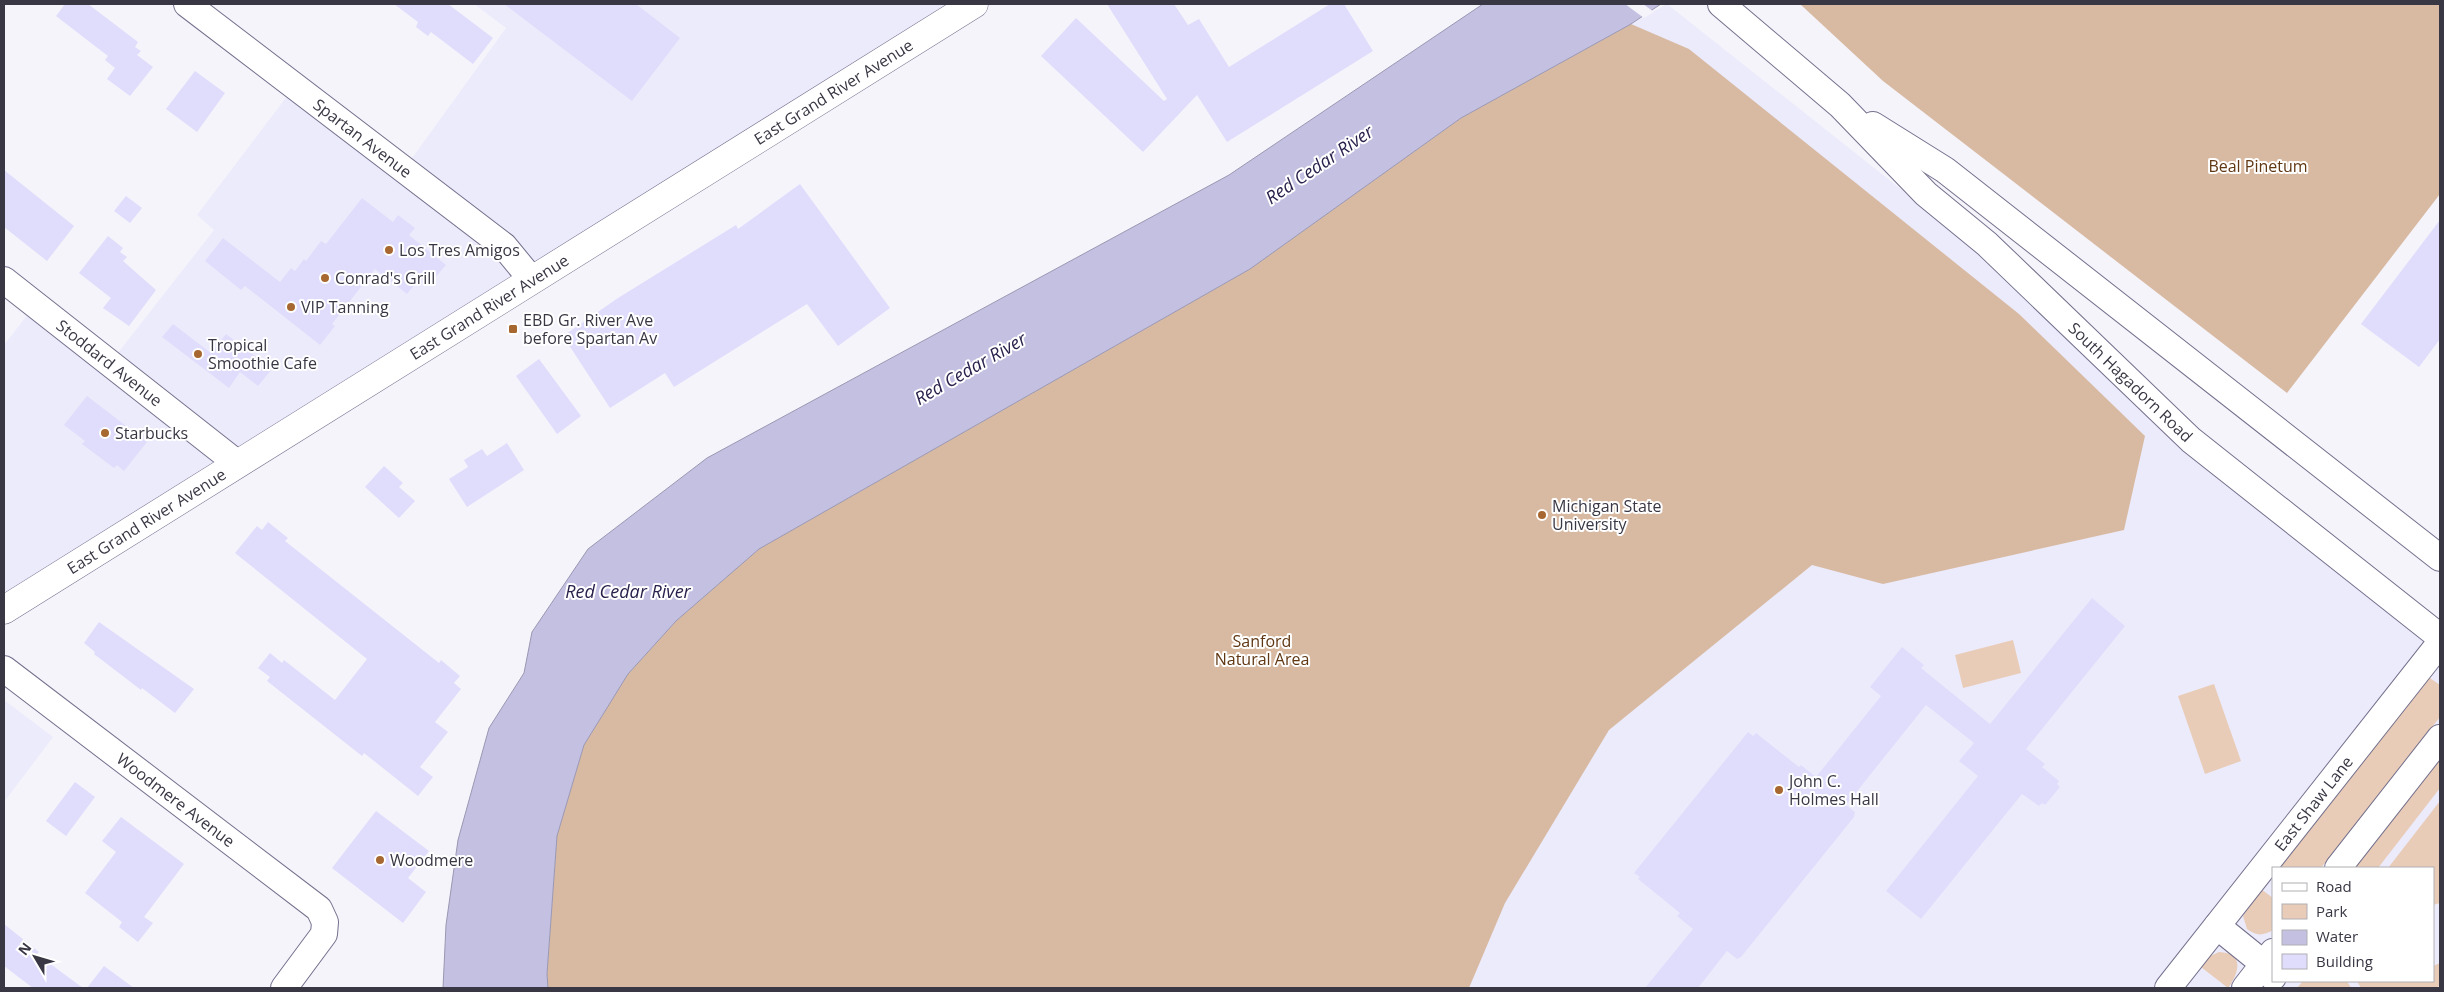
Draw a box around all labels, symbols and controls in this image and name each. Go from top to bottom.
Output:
street label: East Grand River Avenue [750,34,917,150]
street label: Spartan Avenue [309,93,416,183]
water label: Red Cedar River [1260,118,1378,209]
park label: Beal Pinetum [2208,155,2308,177]
place label: Los Tres Amigos [399,239,520,261]
marker: Los Tres Amigos [383,244,395,256]
street label: East Grand River Avenue [405,249,573,365]
place label: Conrad's Grill [335,267,435,289]
marker: Conrad's Grill [319,272,331,284]
place label: VIP Tanning [301,296,389,318]
marker: VIP Tanning [285,301,297,313]
place label: EBD Gr. River Ave before Spartan Av [523,309,657,349]
street label: Stoddard Avenue [52,314,167,411]
street label: South Hagadorn Road [2064,317,2198,447]
marker: EBD Gr. River Ave before Spartan Av [507,323,519,335]
water label: Red Cedar River [910,326,1031,410]
place label: Tropical Smoothie Cafe [208,334,317,374]
marker: Tropical Smoothie Cafe [192,348,204,360]
place label: Starbucks [115,422,188,444]
marker: Starbucks [99,427,111,439]
street label: East Grand River Avenue [63,463,230,579]
place label: Michigan State University [1552,495,1662,535]
marker: Michigan State University [1536,509,1548,521]
water label: Red Cedar River [565,579,692,603]
park label: Sanford Natural Area [1215,630,1309,670]
street label: Woodmere Avenue [112,748,239,852]
street label: East Shaw Lane [2269,751,2358,856]
place label: John C. Holmes Hall [1787,770,1879,810]
marker: John C. Holmes Hall [1773,784,1785,796]
place label: Woodmere [390,849,473,871]
marker: Woodmere [374,854,386,866]
legend [2272,867,2434,982]
text: Road [2316,876,2352,896]
text: Park [2316,901,2347,921]
text: Water [2316,926,2358,946]
north arrow [10,932,60,982]
text: N [13,938,35,959]
text: Building [2316,951,2373,971]

